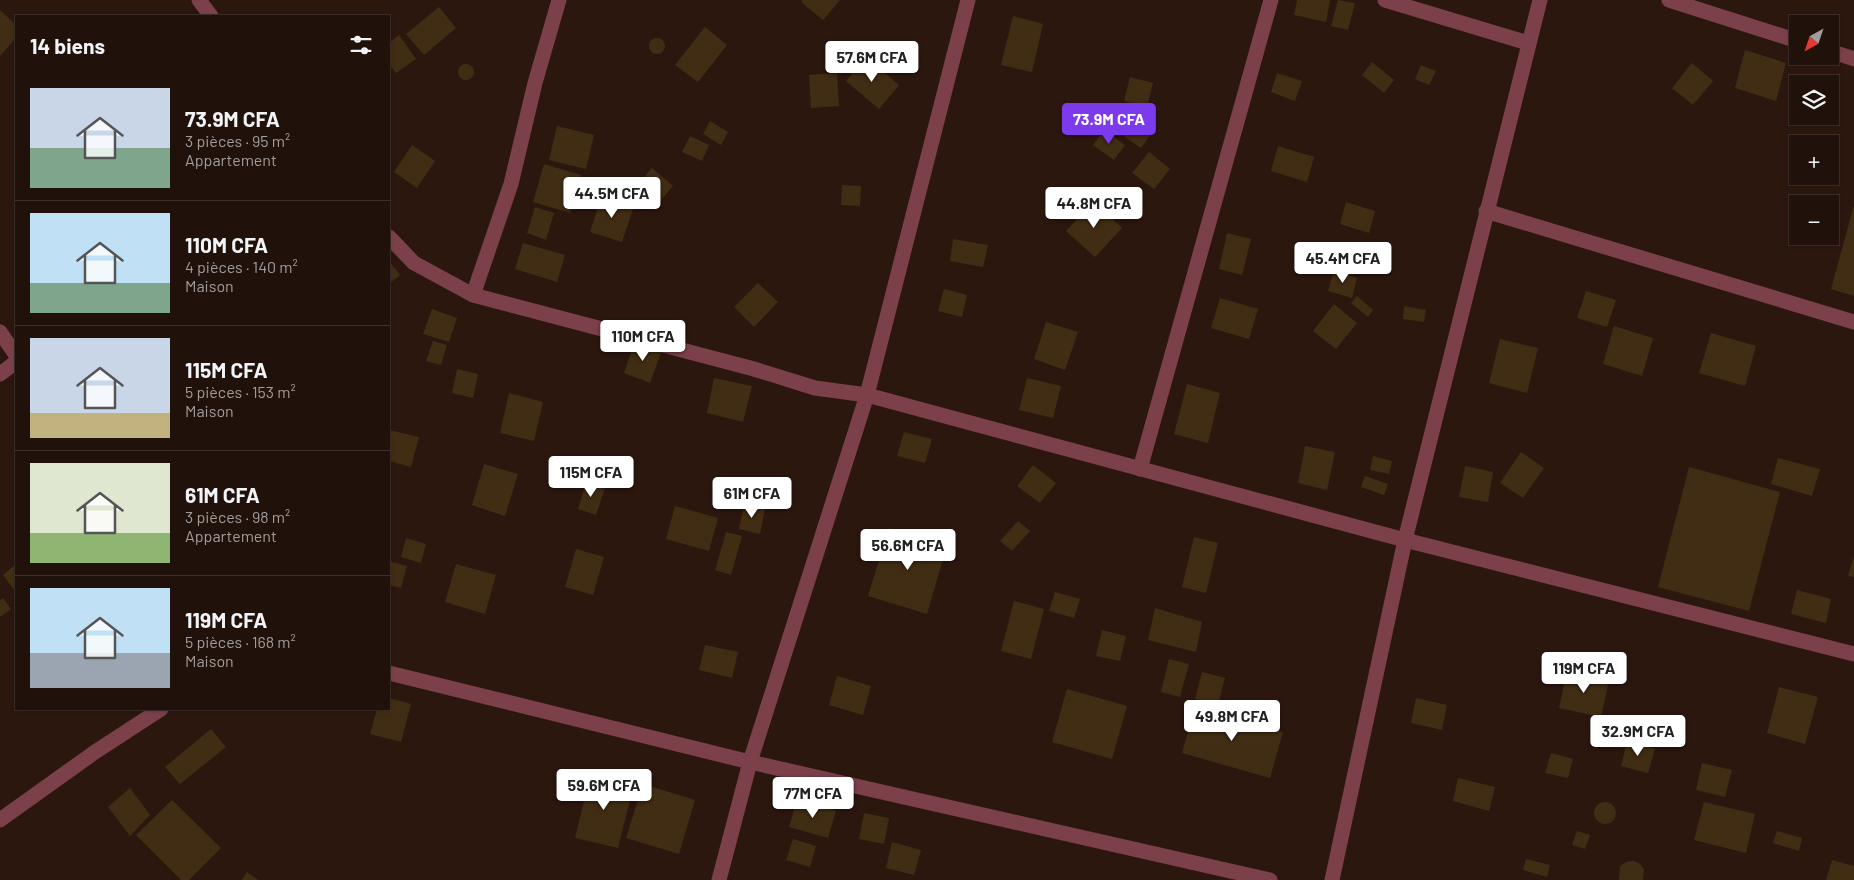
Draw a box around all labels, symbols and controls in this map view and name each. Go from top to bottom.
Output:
north arrow [1789,15,1839,65]
map controls [1789,15,1839,245]
icon: filters [347,31,375,59]
text: 14 biens [30,33,105,58]
pin: 57.6M CFA [815,41,929,83]
text: 57.6M CFA [836,47,908,66]
button: layers [1789,75,1839,125]
pin: 73.9M CFA [1052,102,1166,145]
text: 73.9M CFA [185,106,280,131]
icon: home [70,108,130,168]
text: 73.9M CFA [1073,109,1145,128]
text: 3 pièces · 95 m² [185,131,290,150]
button: + [1789,135,1839,185]
text: Appartement [185,150,277,169]
pin: 44.5M CFA [555,176,669,219]
text: 44.5M CFA [574,183,650,202]
pin: 44.8M CFA [1037,186,1151,229]
text: 44.8M CFA [1056,193,1132,212]
button: − [1789,195,1839,245]
text: 110M CFA [185,232,268,257]
icon: home [70,233,130,293]
pin: 45.4M CFA [1286,242,1400,284]
text: 45.4M CFA [1305,248,1381,267]
text: 4 pièces · 140 m² [185,257,298,276]
text: Maison [185,276,234,295]
pin: 110M CFA [591,320,695,362]
text: 110M CFA [611,326,675,345]
text: 115M CFA [185,357,268,382]
icon: home [70,358,130,418]
text: 5 pièces · 153 m² [185,382,296,401]
text: Maison [185,401,234,420]
pin: 115M CFA [539,456,643,498]
text: 115M CFA [560,462,622,481]
pin: 61M CFA [706,476,798,519]
text: 61M CFA [185,482,260,507]
icon: home [70,483,130,543]
text: 61M CFA [724,483,780,502]
text: 3 pièces · 98 m² [185,507,290,526]
text: Appartement [185,526,277,545]
pin: 56.6M CFA [851,528,965,571]
text: 56.6M CFA [872,535,944,554]
text: 119M CFA [185,607,267,632]
icon: home [70,608,130,668]
text: 5 pièces · 168 m² [185,632,296,651]
text: Maison [185,651,234,670]
pin: 119M CFA [1532,652,1636,694]
text: 119M CFA [1553,658,1615,677]
pin: 49.8M CFA [1175,700,1289,742]
text: 49.8M CFA [1195,706,1269,725]
pin: 32.9M CFA [1581,714,1695,757]
text: 32.9M CFA [1601,721,1675,740]
pin: 59.6M CFA [547,768,661,811]
text: 59.6M CFA [568,775,640,794]
pin: 77M CFA [767,776,859,819]
text: 77M CFA [784,783,842,802]

